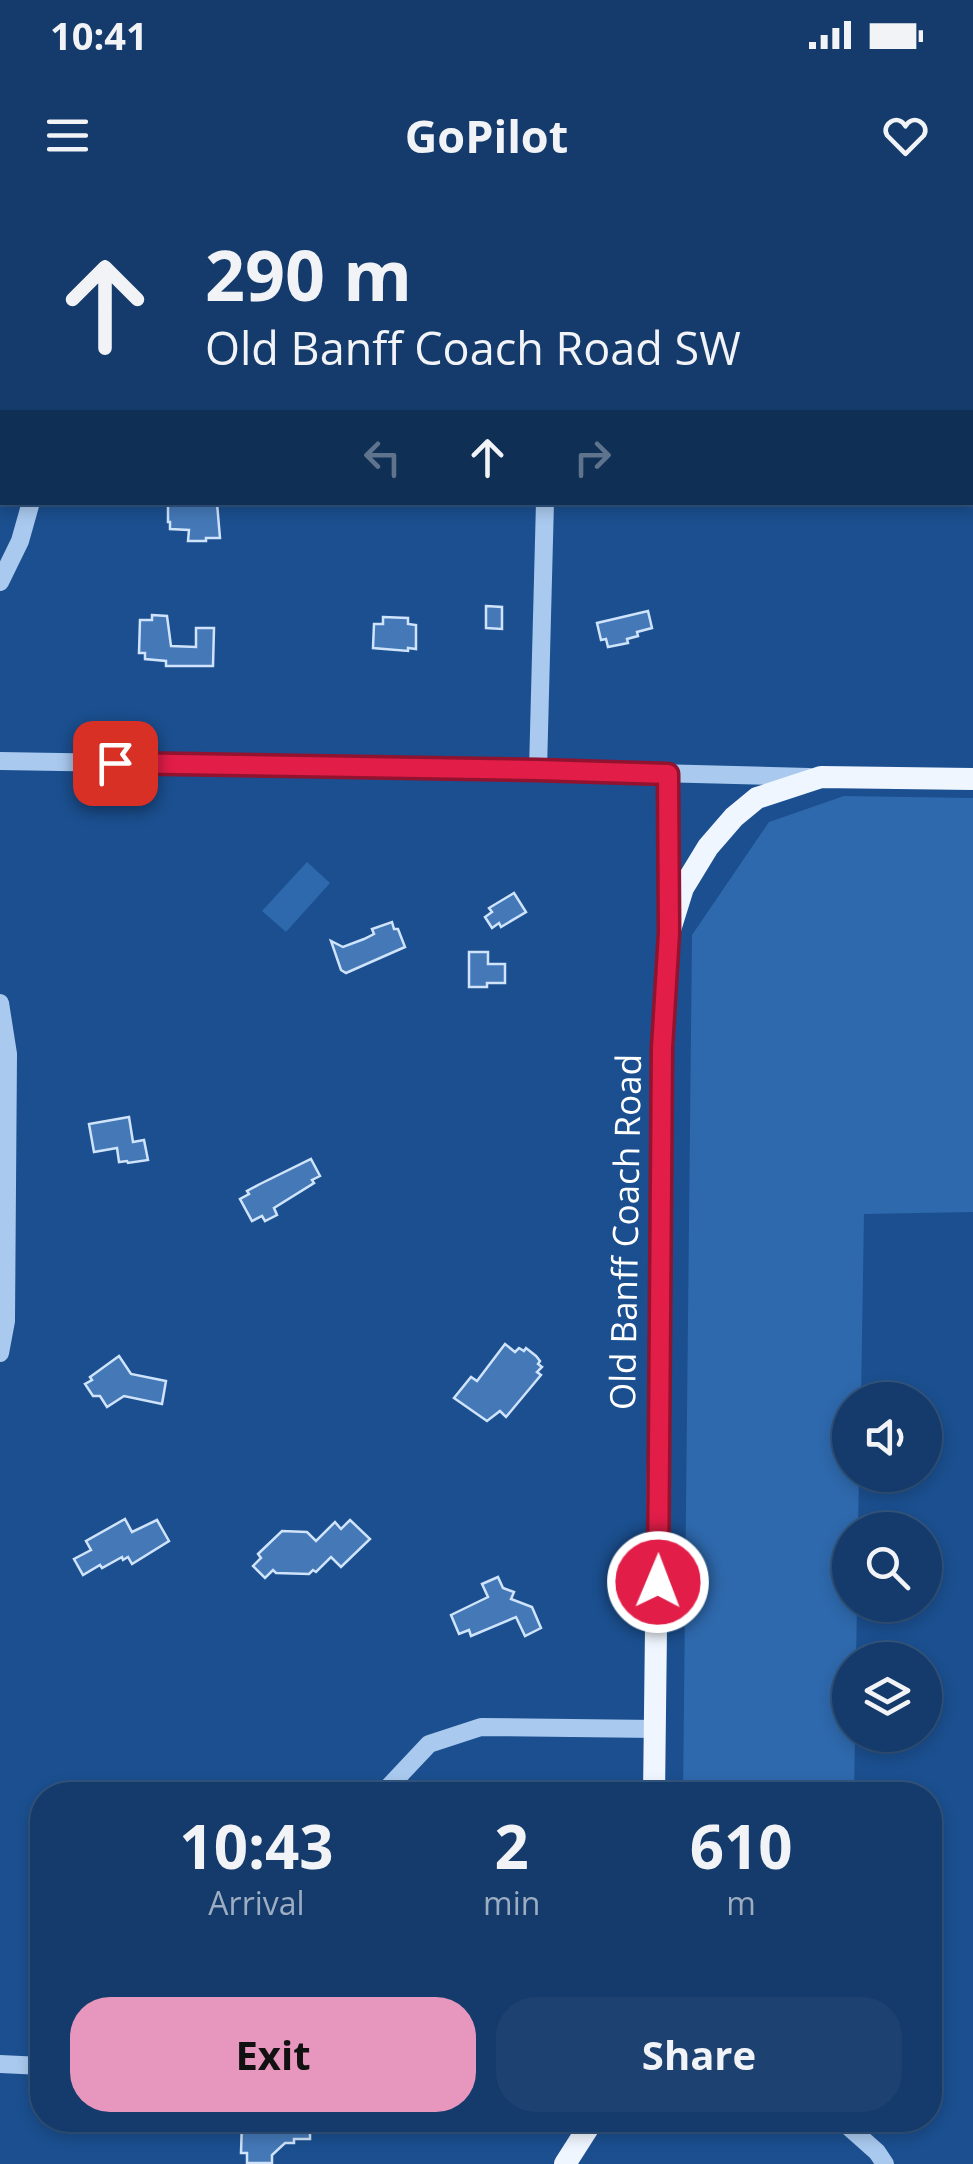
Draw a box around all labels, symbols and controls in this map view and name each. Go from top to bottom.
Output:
text: 10:41 [50,9,148,61]
text: GoPilot [405,105,568,166]
icon: menu [40,108,95,163]
icon: heart [878,108,933,163]
text: 290 m [205,226,412,322]
icon: ahead [40,240,170,370]
text: Old Banff Coach Road SW [205,317,741,378]
icon: left [355,430,410,485]
icon: ahead [460,430,515,485]
icon: right [565,430,620,485]
pin [73,721,158,806]
icon: arrive [88,736,143,791]
street label: Old Banff Coach Road [598,1054,651,1410]
map controls [832,1382,942,1752]
button: sound [832,1382,942,1492]
button: search [832,1512,942,1622]
position arrow [606,1530,710,1634]
button: layers [832,1642,942,1752]
text: 10:43 [179,1805,334,1887]
text: 2 [495,1805,529,1887]
text: 610 [690,1805,793,1887]
text: Arrival [208,1881,305,1924]
text: min [483,1881,540,1924]
text: m [726,1881,756,1924]
button: Exit [70,1997,476,2112]
button: Share [496,1997,902,2112]

